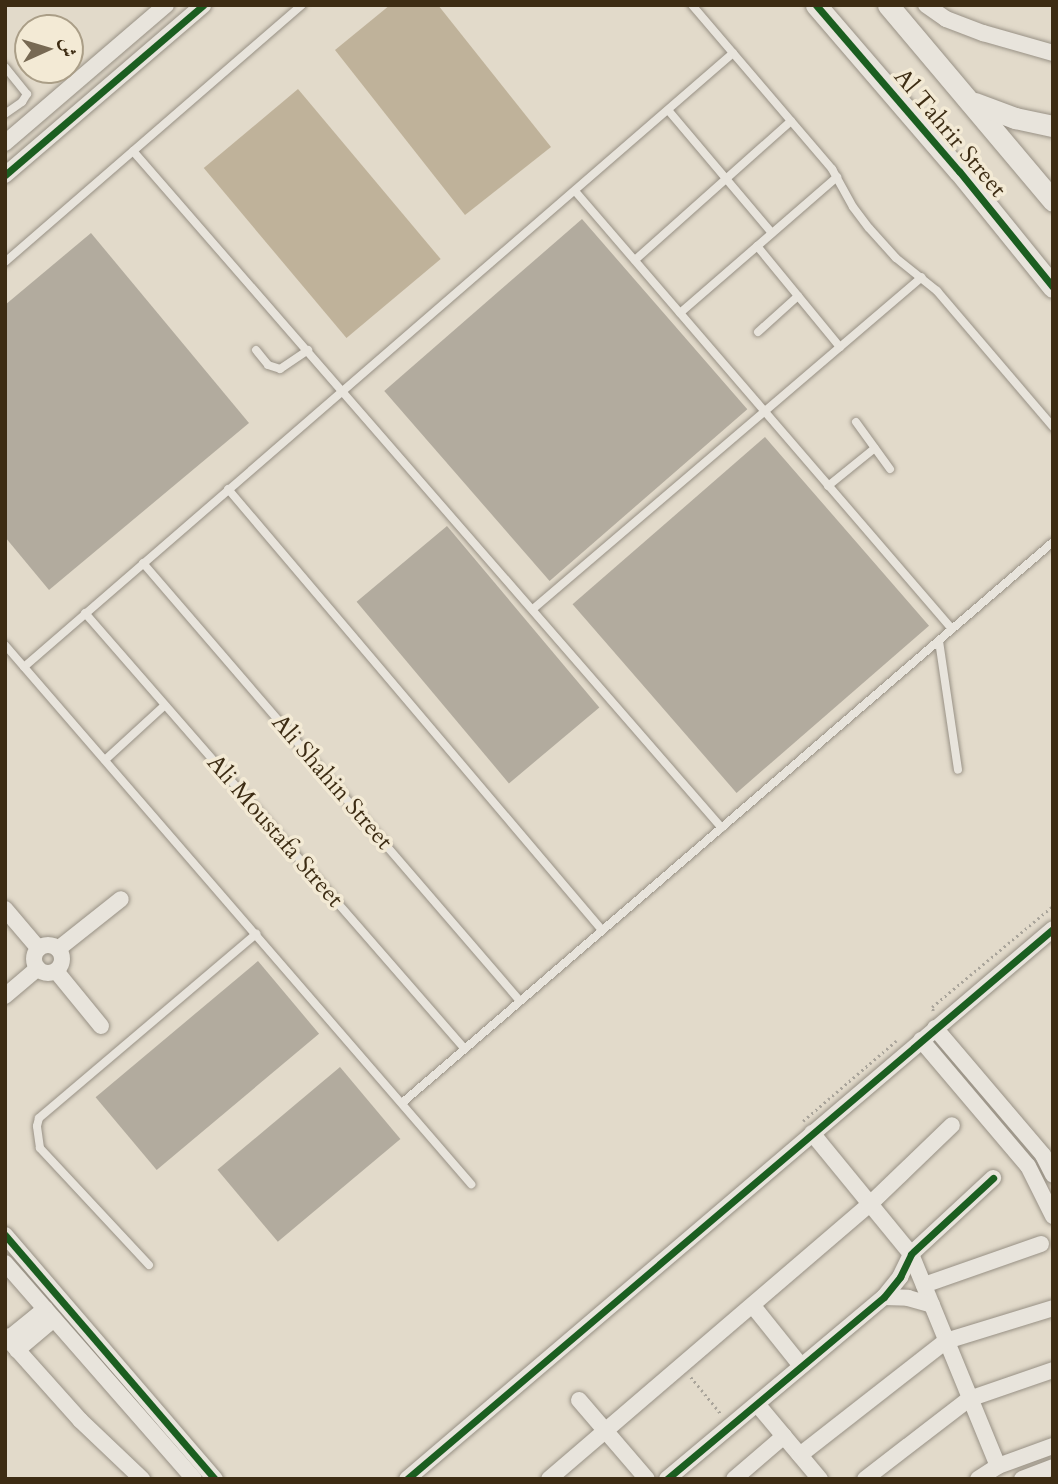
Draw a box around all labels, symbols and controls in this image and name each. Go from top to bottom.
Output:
north arrow [14,14,84,84]
text: ش [54,37,82,58]
street label: Al Tahrir Street [888,63,1012,203]
street label: Ali Shahin Street [265,709,399,855]
street label: Ali Moustafa Street [201,749,349,913]

